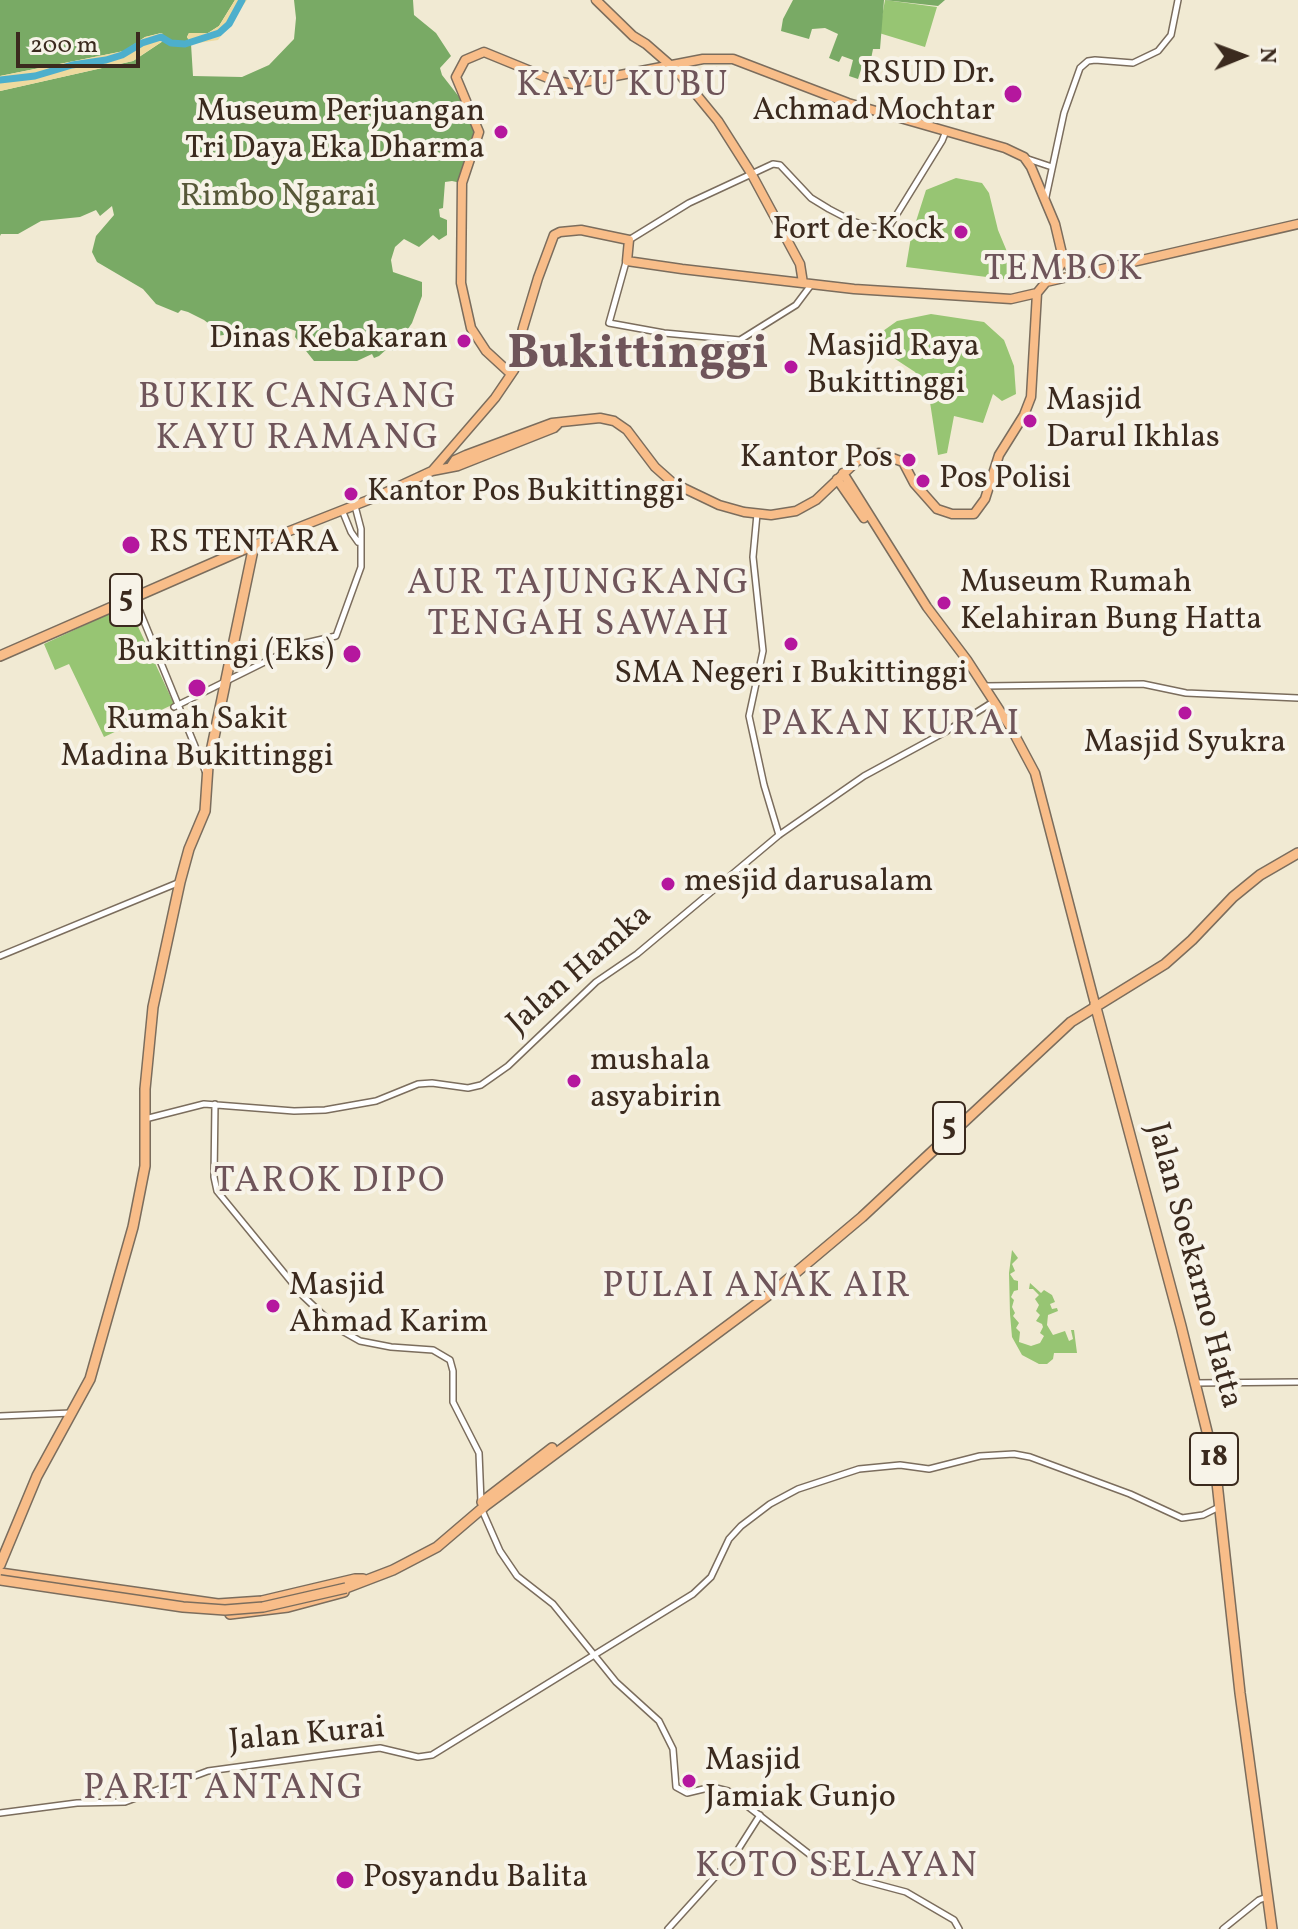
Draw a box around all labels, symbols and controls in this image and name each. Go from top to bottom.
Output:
scale bar [20,16,144,66]
north arrow [1202,16,1282,96]
text: 200 m [30,29,98,63]
text: N [1251,47,1282,64]
place label: RSUD Dr. Achmad Mochtar [753,57,995,132]
district label: KAYU KUBU [516,66,730,110]
marker: RSUD Dr. Achmad Mochtar [1002,83,1024,105]
place label: Museum Perjuangan Tri Daya Eka Dharma [185,95,485,170]
marker: Museum Perjuangan Tri Daya Eka Dharma [492,123,510,141]
park label: Rimbo Ngarai [180,180,376,218]
place label: Fort de Kock [773,213,945,251]
marker: Fort de Kock [952,223,970,241]
district label: TEMBOK [984,250,1144,294]
place label: Dinas Kebakaran [209,322,448,360]
district label: Bukittinggi [507,329,769,387]
place label: Masjid Raya Bukittinggi [807,330,980,405]
marker: Dinas Kebakaran [455,332,473,350]
marker: Masjid Raya Bukittinggi [782,358,800,376]
district label: BUKIK CANGANG KAYU RAMANG [138,378,458,463]
place label: Masjid Darul Ikhlas [1046,384,1220,459]
marker: Masjid Darul Ikhlas [1021,412,1039,430]
place label: Kantor Pos [740,441,893,479]
marker: Kantor Pos [900,451,918,469]
place label: Pos Polisi [939,462,1071,500]
marker: Pos Polisi [914,472,932,490]
place label: Kantor Pos Bukittinggi [367,475,685,513]
marker: Kantor Pos Bukittinggi [342,485,360,503]
place label: RS TENTARA [149,526,339,564]
marker: RS TENTARA [120,534,142,556]
district label: AUR TAJUNGKANG TENGAH SAWAH [407,564,751,649]
place label: Museum Rumah Kelahiran Bung Hatta [960,566,1262,641]
road number: 5 [110,574,142,626]
marker: Museum Rumah Kelahiran Bung Hatta [935,594,953,612]
place label: Bukittingi (Eks) [117,635,334,673]
marker: SMA Negeri 1 Bukittinggi [782,635,800,653]
marker: Bukittingi (Eks) [341,643,363,665]
place label: SMA Negeri 1 Bukittinggi [614,657,968,695]
marker: Rumah Sakit Madina Bukittinggi [186,677,208,699]
place label: Rumah Sakit Madina Bukittinggi [60,703,334,778]
marker: Masjid Syukra [1176,704,1194,722]
district label: PAKAN KURAI [761,705,1021,749]
place label: Masjid Syukra [1084,726,1286,764]
place label: mesjid darusalam [684,865,933,903]
marker: mesjid darusalam [659,875,677,893]
street label: Jalan Hamka [501,898,661,1044]
place label: mushala asyabirin [590,1044,722,1119]
marker: mushala asyabirin [565,1072,583,1090]
road number: 5 [933,1102,965,1154]
street label: Jalan Soekarno Hatta [1135,1119,1249,1413]
district label: TAROK DIPO [214,1162,446,1206]
district label: PULAI ANAK AIR [602,1267,912,1311]
place label: Masjid Ahmad Karim [289,1269,488,1344]
marker: Masjid Ahmad Karim [264,1297,282,1315]
road number: 18 [1190,1433,1238,1485]
street label: Jalan Kurai [228,1711,386,1763]
place label: Masjid Jamiak Gunjo [705,1744,896,1819]
district label: PARIT ANTANG [83,1769,365,1813]
marker: Masjid Jamiak Gunjo [680,1772,698,1790]
district label: KOTO SELAYAN [695,1847,979,1891]
place label: Posyandu Balita [363,1861,588,1899]
marker: Posyandu Balita [334,1869,356,1891]

